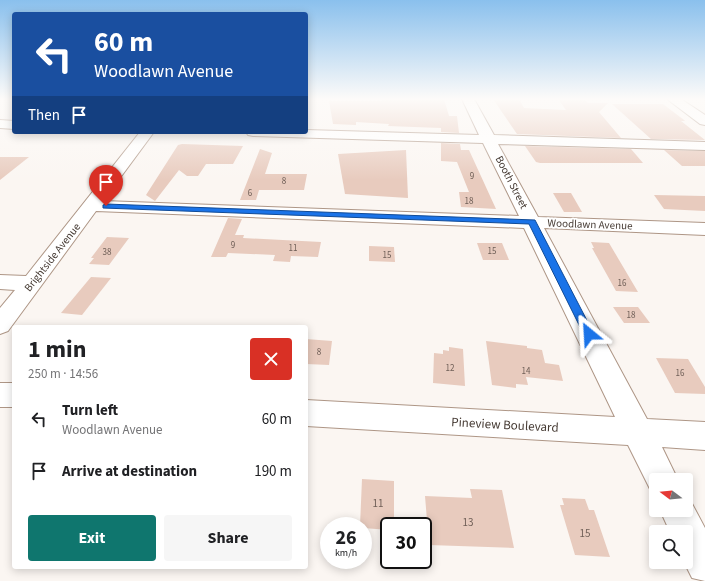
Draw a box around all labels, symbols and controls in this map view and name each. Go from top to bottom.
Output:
text: 60 m [94,22,153,62]
icon: left [28,28,80,80]
text: Woodlawn Avenue [94,59,233,84]
icon: arrive [68,104,90,126]
text: Then [28,105,60,126]
street label: Booth Street [492,153,531,212]
pin [89,165,123,206]
house number: 9 [470,170,475,183]
icon: arrive [95,171,117,193]
house number: 8 [282,175,287,188]
house number: 6 [248,187,253,200]
house number: 18 [465,195,474,208]
street label: Woodlawn Avenue [547,216,633,233]
street label: Brightside Avenue [21,220,84,295]
house number: 9 [231,239,236,252]
house number: 11 [289,242,297,255]
house number: 15 [488,245,497,258]
house number: 38 [103,246,112,259]
house number: 15 [383,249,392,262]
house number: 16 [618,277,627,290]
house number: 18 [627,309,636,322]
position arrow [568,313,610,355]
text: 1 min [28,332,86,367]
button: close [250,338,292,380]
house number: 8 [317,346,322,359]
house number: 12 [446,362,455,375]
text: 250 m · 14:56 [28,365,98,383]
house number: 14 [522,365,531,378]
house number: 16 [676,367,685,380]
text: Turn left [62,400,118,421]
icon: left [28,408,50,430]
text: 60 m [262,409,292,430]
street label: Pineview Boulevard [451,413,559,437]
text: Woodlawn Avenue [62,421,163,439]
icon: arrive [28,460,50,482]
text: Arrive at destination [62,461,197,482]
text: 190 m [254,461,292,482]
north arrow [649,473,693,517]
map controls [649,473,693,569]
house number: 11 [373,496,383,511]
button: Exit [28,515,156,561]
button: Share [164,515,292,561]
house number: 13 [463,515,473,530]
speed limit sign: 30 [380,517,432,569]
text: 26 [335,524,357,552]
button: search [649,525,693,569]
house number: 15 [580,526,590,541]
text: km/h [335,546,357,560]

